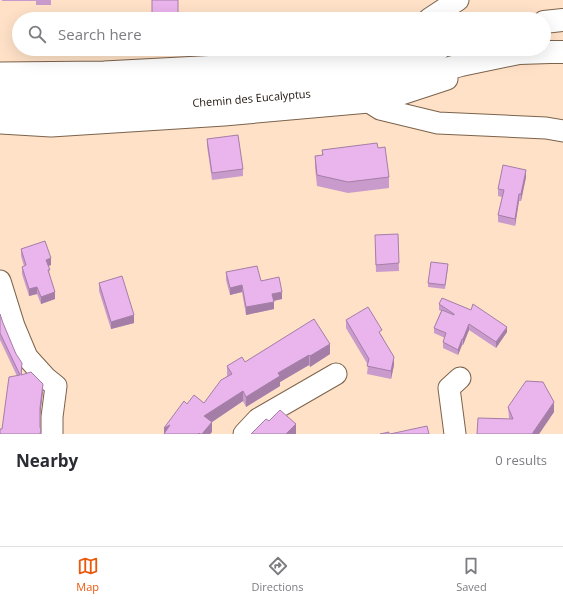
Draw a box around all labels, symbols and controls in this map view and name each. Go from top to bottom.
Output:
search box [12,12,551,56]
icon: search [26,23,48,45]
text: Search here [58,24,142,44]
street label: Chemin des Eucalyptus [192,85,311,110]
text: Nearby [16,449,78,472]
text: 0 results [495,451,547,469]
tab: Map [76,555,99,594]
tab: Directions [252,555,304,594]
tab: Saved [456,555,487,594]

